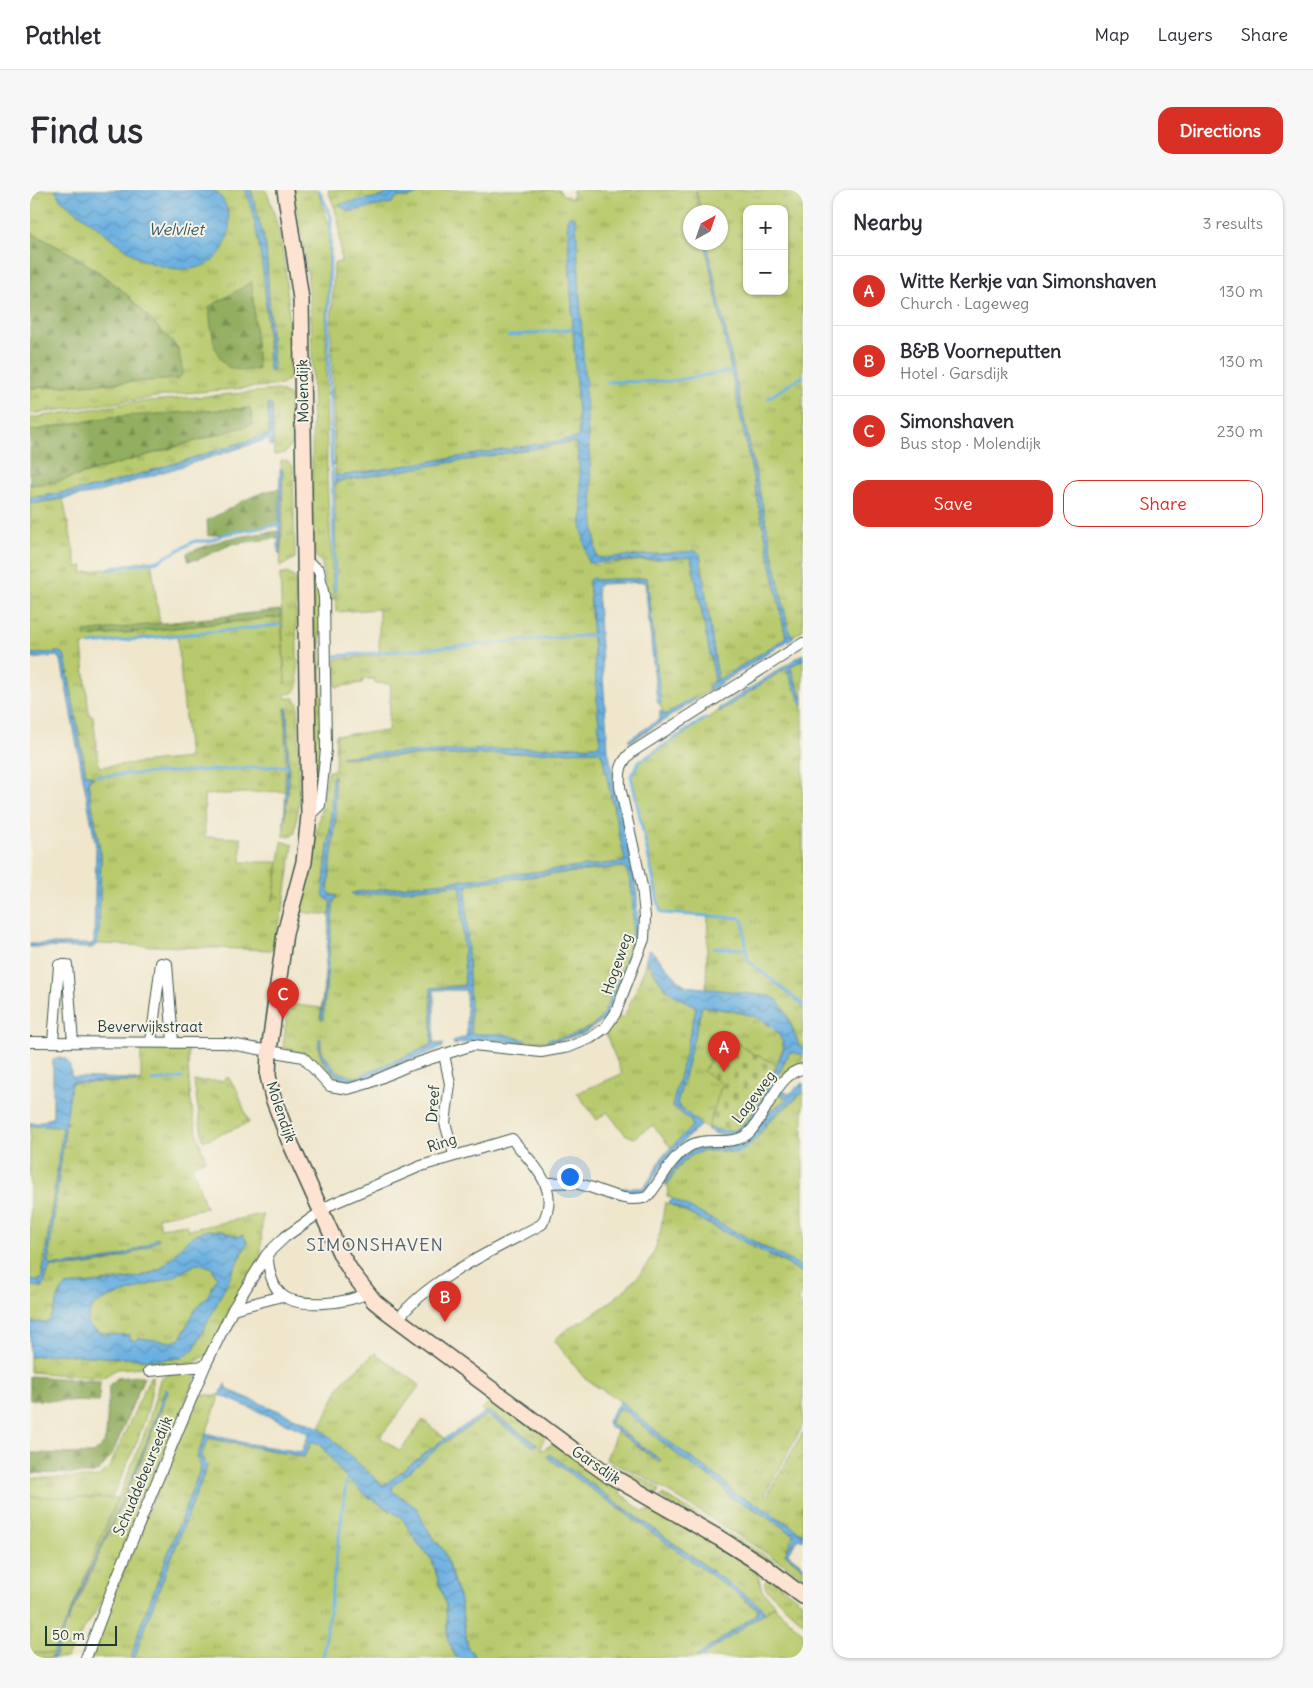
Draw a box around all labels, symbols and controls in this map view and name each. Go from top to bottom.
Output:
text: Pathlet [25,20,101,50]
text: Map [1094,23,1129,46]
text: Layers [1157,23,1213,46]
text: Share [1241,23,1288,46]
button: Directions [1158,107,1283,154]
text: Find us [30,108,143,152]
north arrow [683,205,728,250]
map controls [743,205,788,295]
button: + [743,205,788,250]
text: Nearby [853,209,923,236]
text: 3 results [1203,213,1263,233]
water label: Welvliet [148,219,206,239]
button: − [743,250,788,295]
text: Witte Kerkje van Simonshaven [900,269,1156,293]
text: A [864,281,874,301]
text: 130 m [1219,281,1263,301]
text: Church · Lageweg [900,293,1029,313]
text: B&B Voorneputten [900,339,1061,363]
text: B [864,351,874,371]
text: 130 m [1219,351,1263,371]
street label: Molendijk [292,359,313,423]
text: Hotel · Garsdijk [900,363,1008,383]
text: Simonshaven [900,409,1014,433]
text: C [864,421,874,441]
text: 230 m [1217,421,1263,441]
text: Bus stop · Molendijk [900,433,1041,453]
button: Save [853,480,1053,527]
button: Share [1063,480,1263,527]
street label: Hogeweg [597,931,636,997]
pin: C [267,978,299,1019]
street label: Beverwijkstraat [97,1017,203,1036]
pin: A [708,1031,740,1072]
street label: Lageweg [728,1067,780,1127]
street label: Molendijk [262,1079,301,1145]
street label: Dreef [422,1084,443,1123]
street label: Ring [425,1129,459,1156]
your location [557,1164,583,1190]
district label: SIMONSHAVEN [306,1233,444,1256]
pin: B [429,1281,461,1322]
street label: Schuddebeursedijk [109,1413,176,1539]
street label: Garsdijk [568,1441,625,1488]
scale bar [45,1623,118,1646]
text: 50 m [52,1626,85,1644]

